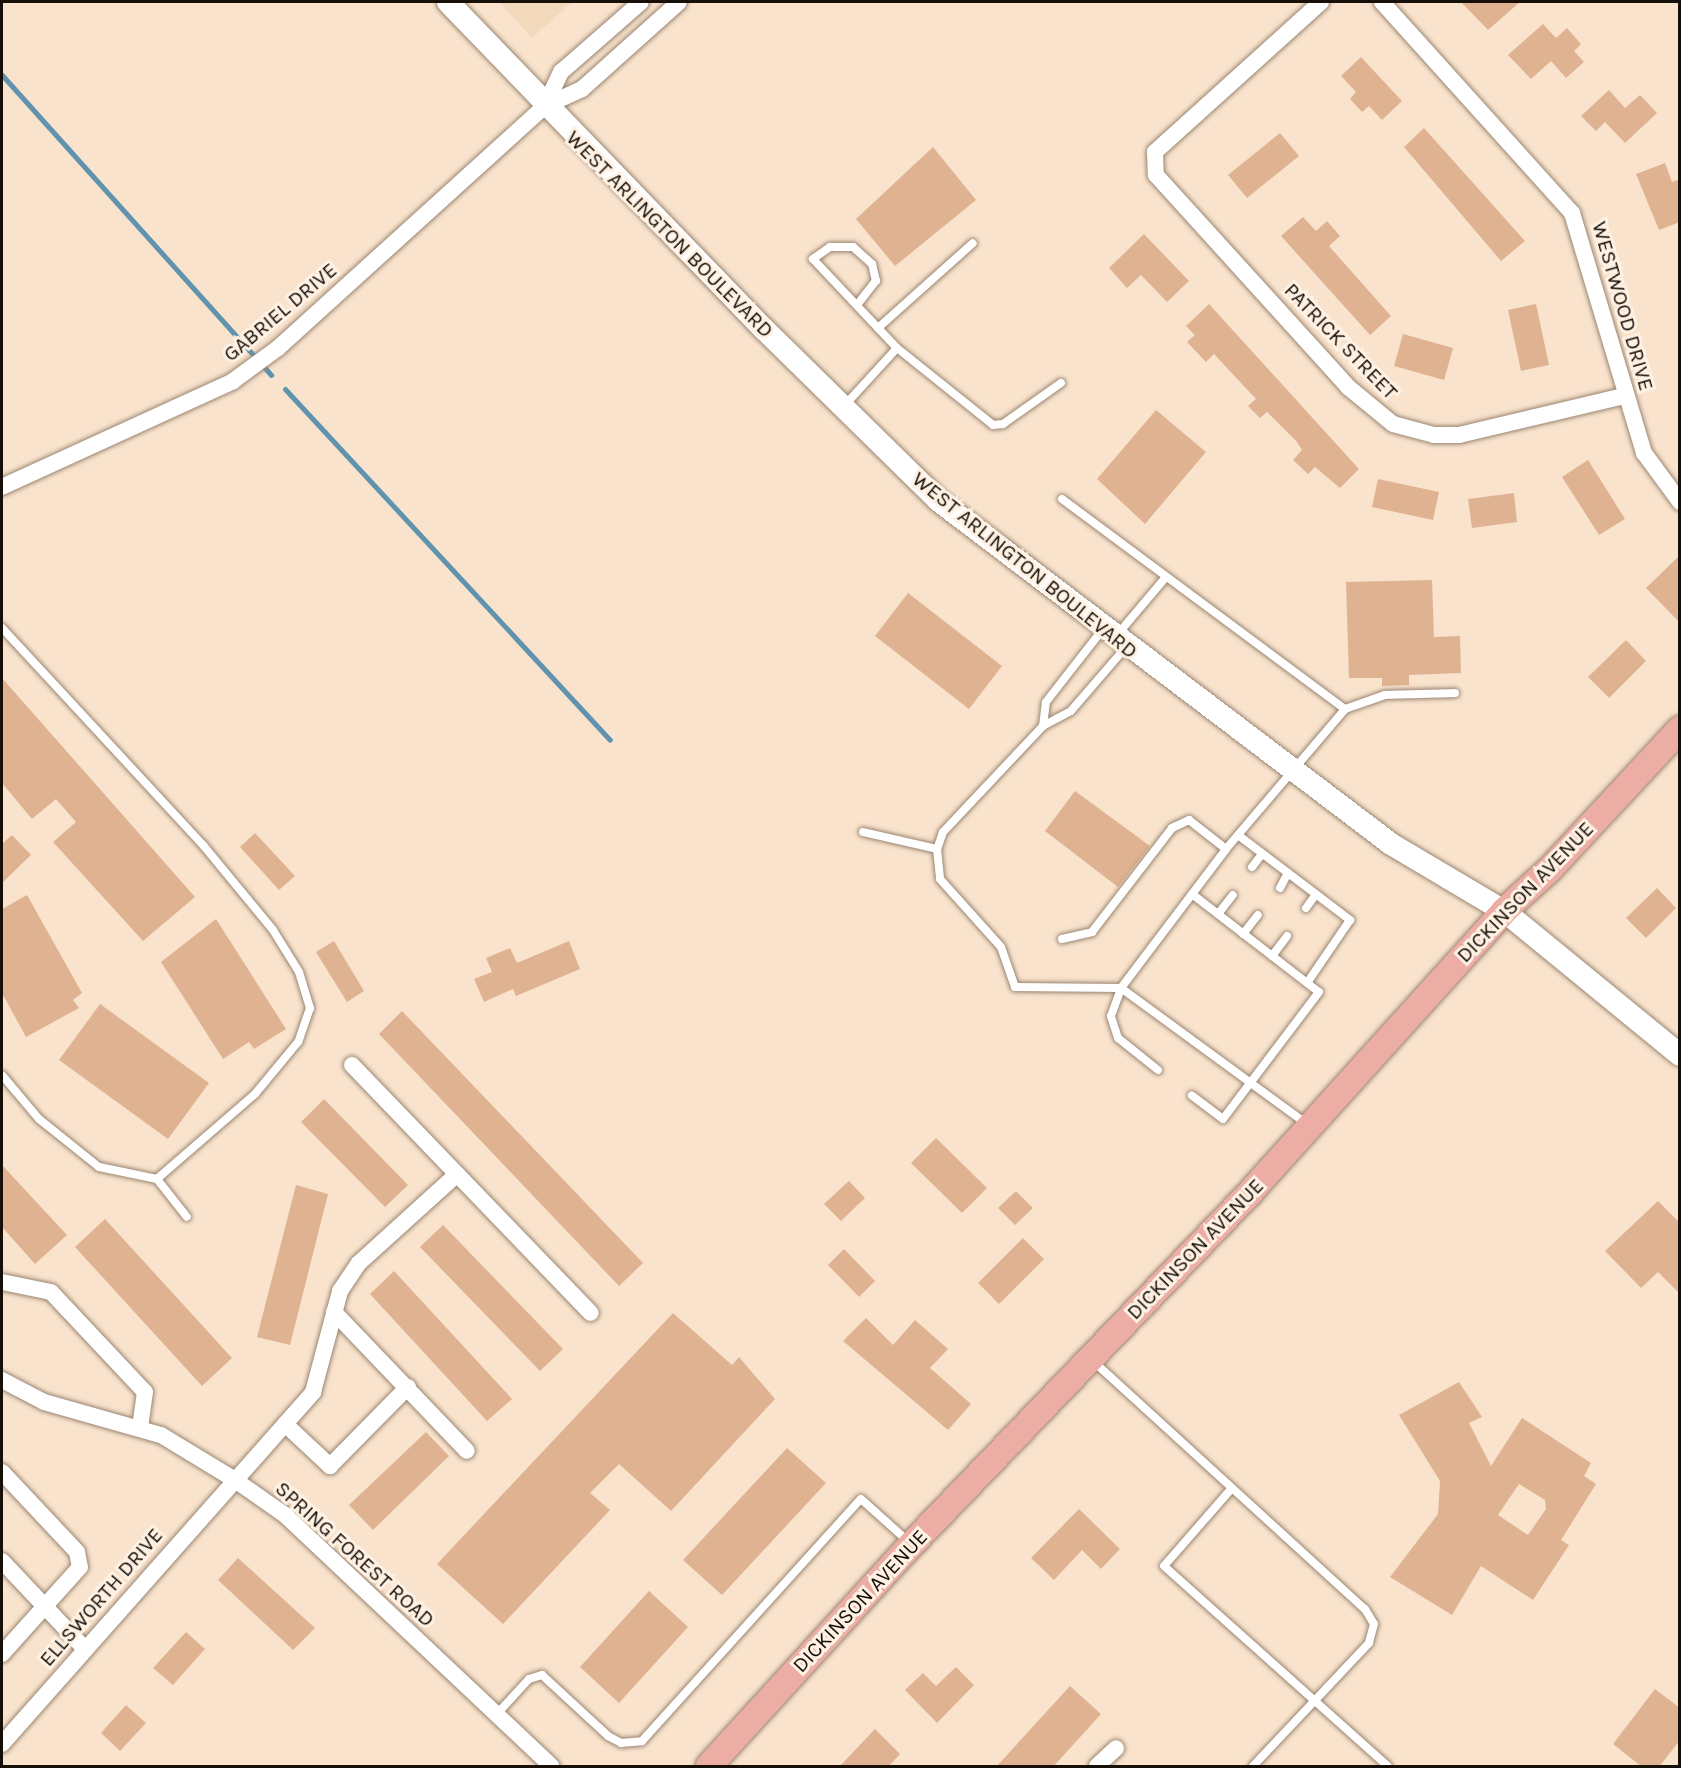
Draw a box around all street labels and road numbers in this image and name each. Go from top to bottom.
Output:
street label: WEST ARLINGTON BOULEVARD [561,125,779,343]
street label: WESTWOOD DRIVE [1587,219,1659,393]
street label: GABRIEL DRIVE [218,257,342,367]
street label: PATRICK STREET [1279,278,1403,404]
street label: WEST ARLINGTON BOULEVARD [907,466,1143,664]
street label: DICKINSON AVENUE [1451,816,1599,968]
street label: DICKINSON AVENUE [1121,1173,1269,1325]
street label: SPRING FOREST ROAD [270,1476,440,1632]
street label: ELLSWORTH DRIVE [34,1523,168,1671]
street label: DICKINSON AVENUE [787,1524,933,1678]

